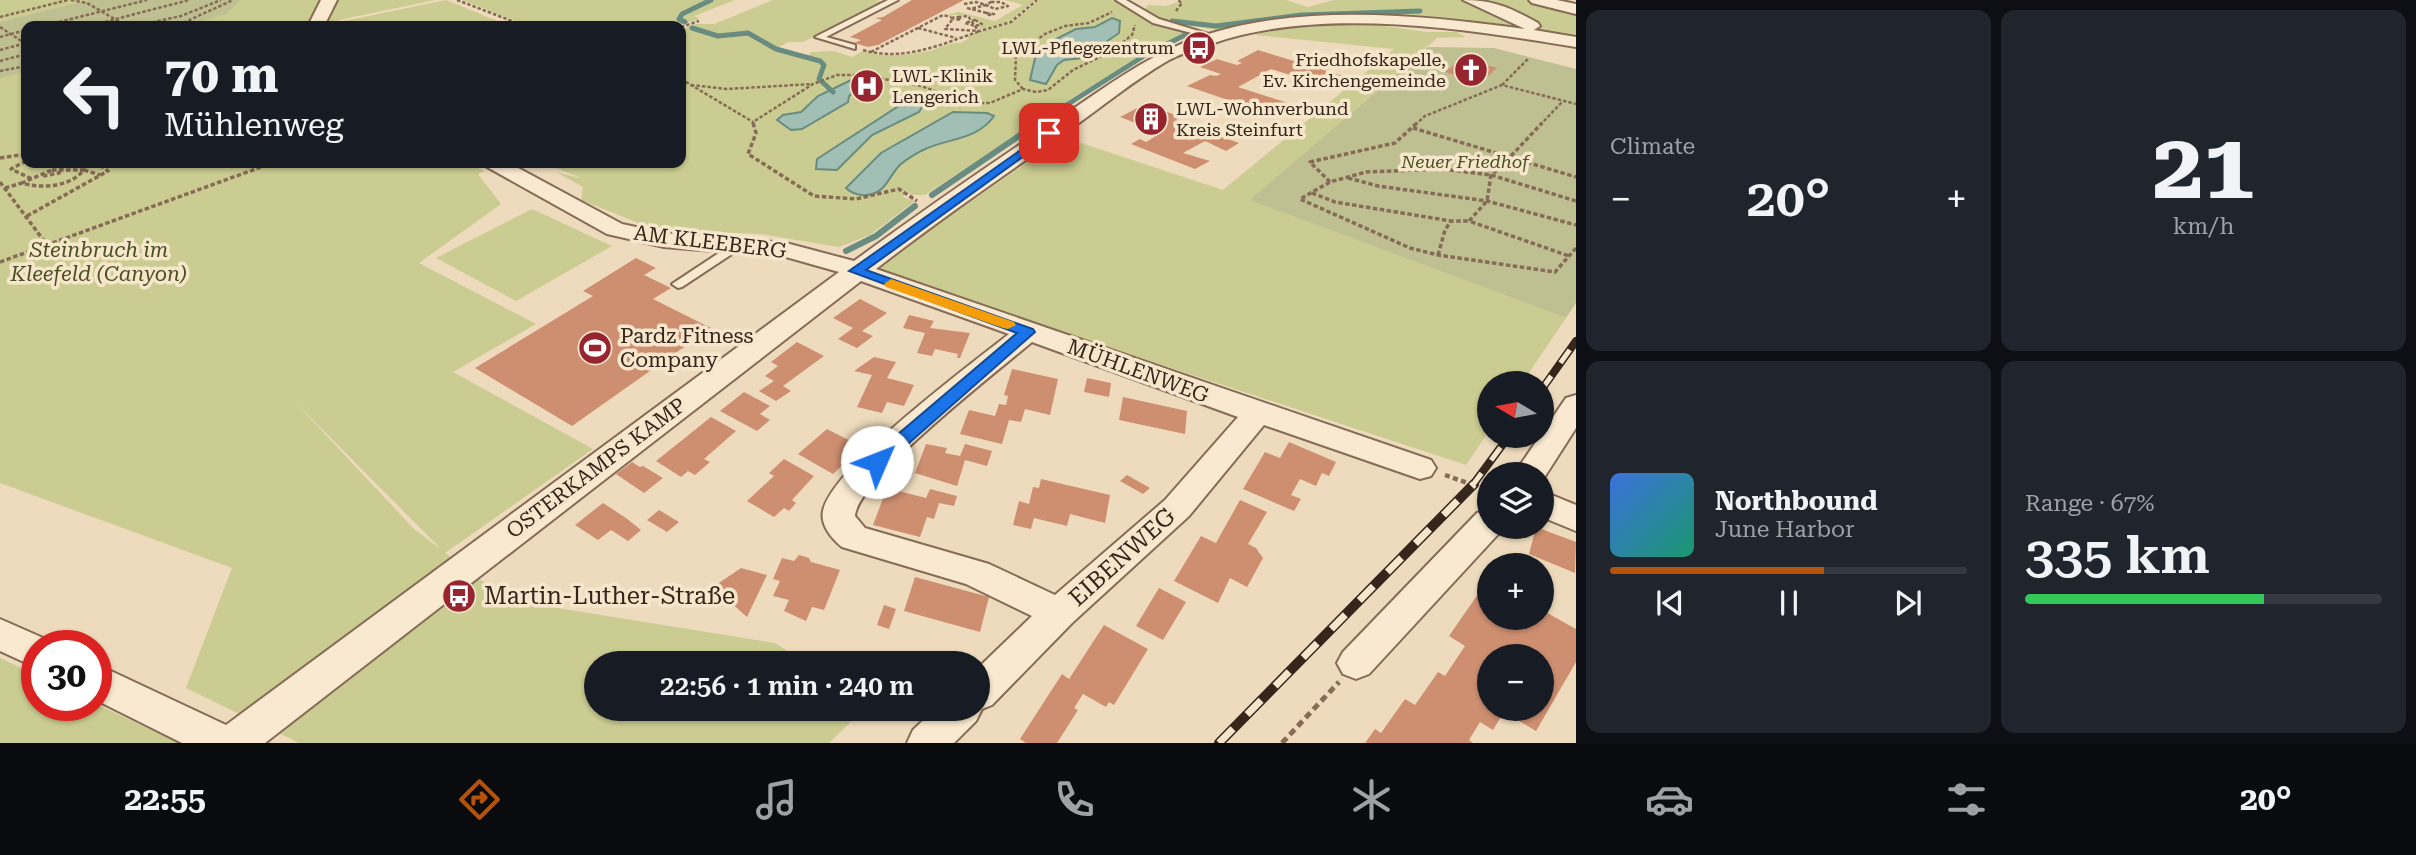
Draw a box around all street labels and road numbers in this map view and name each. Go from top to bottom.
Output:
street label: AM KLEEBERG [632,221,788,263]
street label: MÜHLENWEG [1064,333,1212,408]
street label: OSTERKAMPS KAMP [502,393,690,543]
street label: EIBENWEG [1063,502,1181,612]

